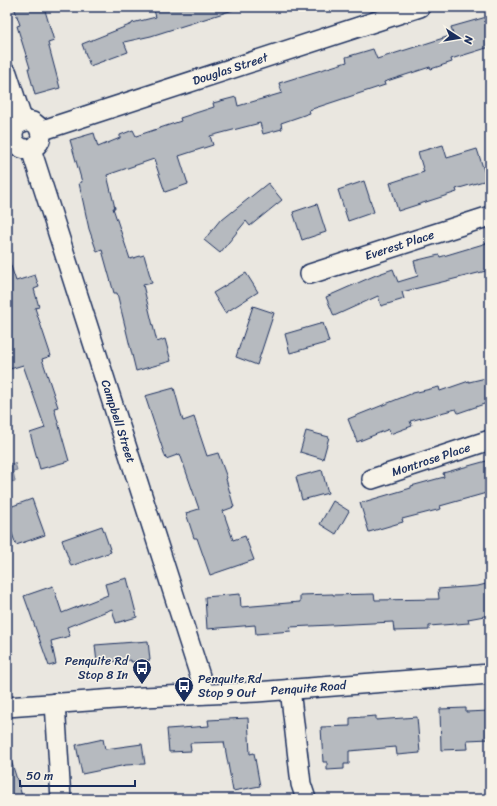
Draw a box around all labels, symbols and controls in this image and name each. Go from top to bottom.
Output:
north arrow [439,18,479,58]
text: N [458,33,479,46]
street label: Douglas Street [190,46,272,92]
street label: Everest Place [362,224,437,267]
street label: Campbell Street [95,377,142,466]
street label: Montrose Place [388,436,473,483]
place label: Penquite Rd Stop 8 In [65,650,130,686]
bus stop icon: Penquite Rd Stop 8 In [131,657,153,685]
place label: Penquite Rd Stop 9 Out [198,668,263,704]
street label: Penquite Road [270,674,348,702]
bus stop icon: Penquite Rd Stop 9 Out [173,675,195,703]
scale bar [20,762,135,788]
text: 50 m [26,765,53,787]

